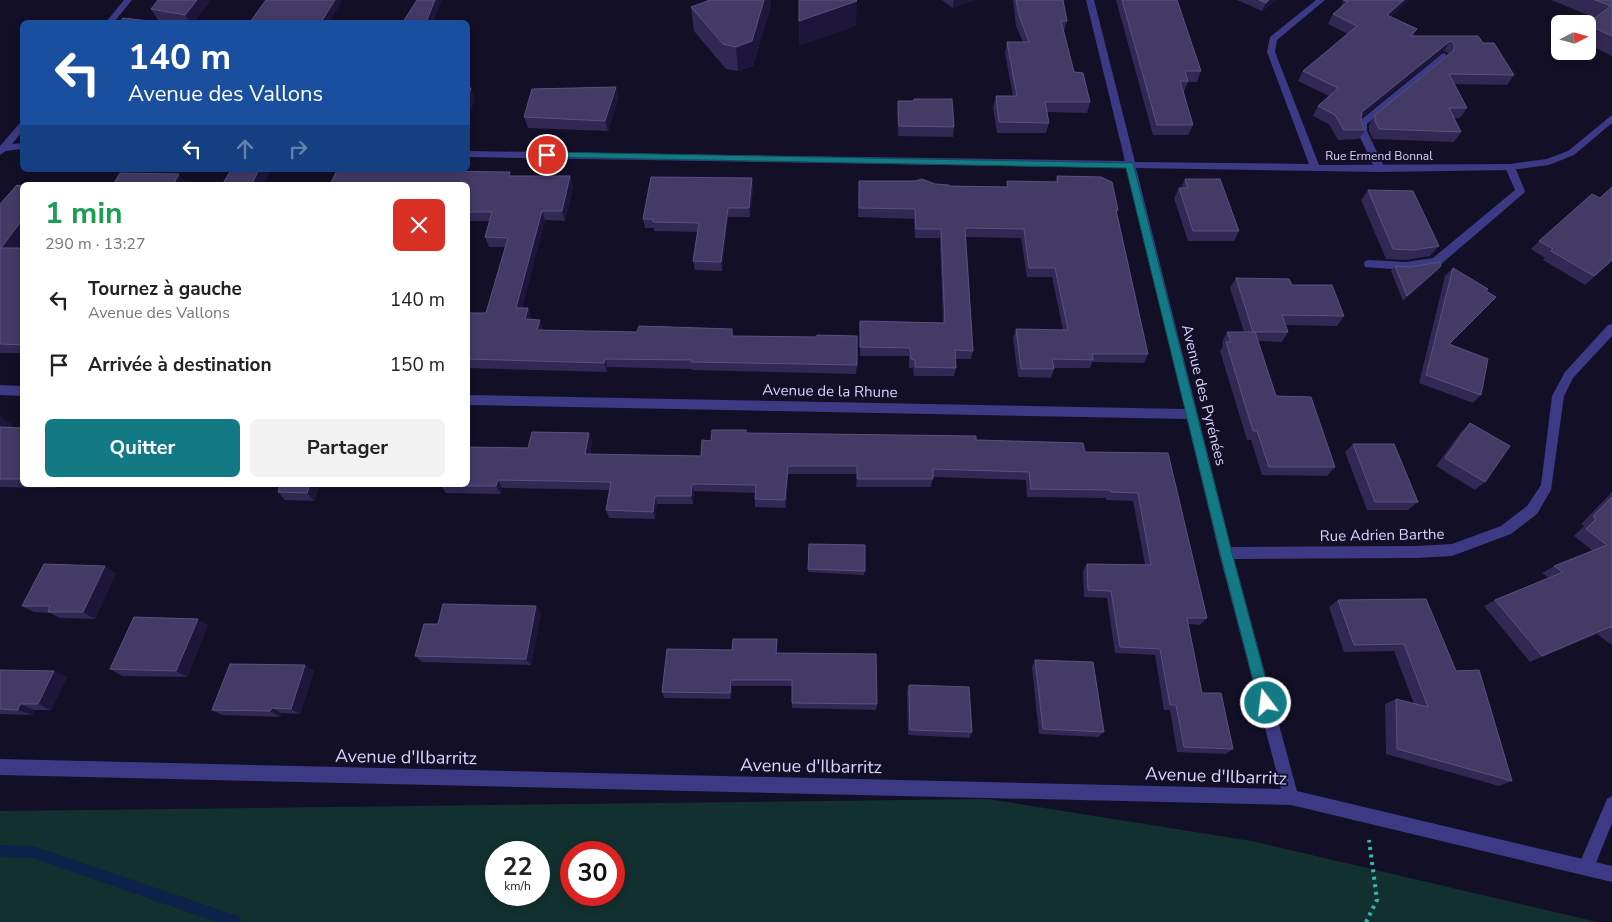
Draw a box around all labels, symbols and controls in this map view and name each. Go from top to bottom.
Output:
north arrow [1551,15,1596,60]
map controls [1551,15,1596,60]
text: 140 m [128,34,231,81]
icon: left [45,40,110,105]
text: Avenue des Vallons [128,79,323,109]
pin [526,134,568,176]
icon: left [178,135,206,163]
icon: ahead [231,135,259,163]
icon: right [284,135,312,163]
icon: arrive [533,141,561,169]
street label: Rue Ermend Bonnal [1325,148,1433,164]
text: 1 min [45,193,123,234]
button: close [393,199,445,251]
text: 290 m · 13:27 [45,233,146,255]
text: Tournez à gauche [88,276,242,302]
icon: left [45,286,73,314]
text: 140 m [390,287,445,313]
text: Avenue des Vallons [88,302,230,324]
street label: Avenue des Pyrénées [1177,322,1231,468]
icon: arrive [45,351,73,379]
text: Arrivée à destination [88,352,272,378]
text: 150 m [390,352,445,378]
street label: Avenue de la Rhune [762,380,898,402]
button: Quitter [45,419,240,477]
button: Partager [250,419,445,477]
street label: Rue Adrien Barthe [1319,524,1445,546]
position arrow [1239,676,1291,728]
street label: Avenue d'Ilbarritz [335,744,477,770]
street label: Avenue d'Ilbarritz [740,753,882,779]
street label: Avenue d'Ilbarritz [1145,762,1287,790]
speed limit sign: 30 [560,841,625,906]
text: 22 [502,850,533,884]
text: km/h [504,878,531,894]

